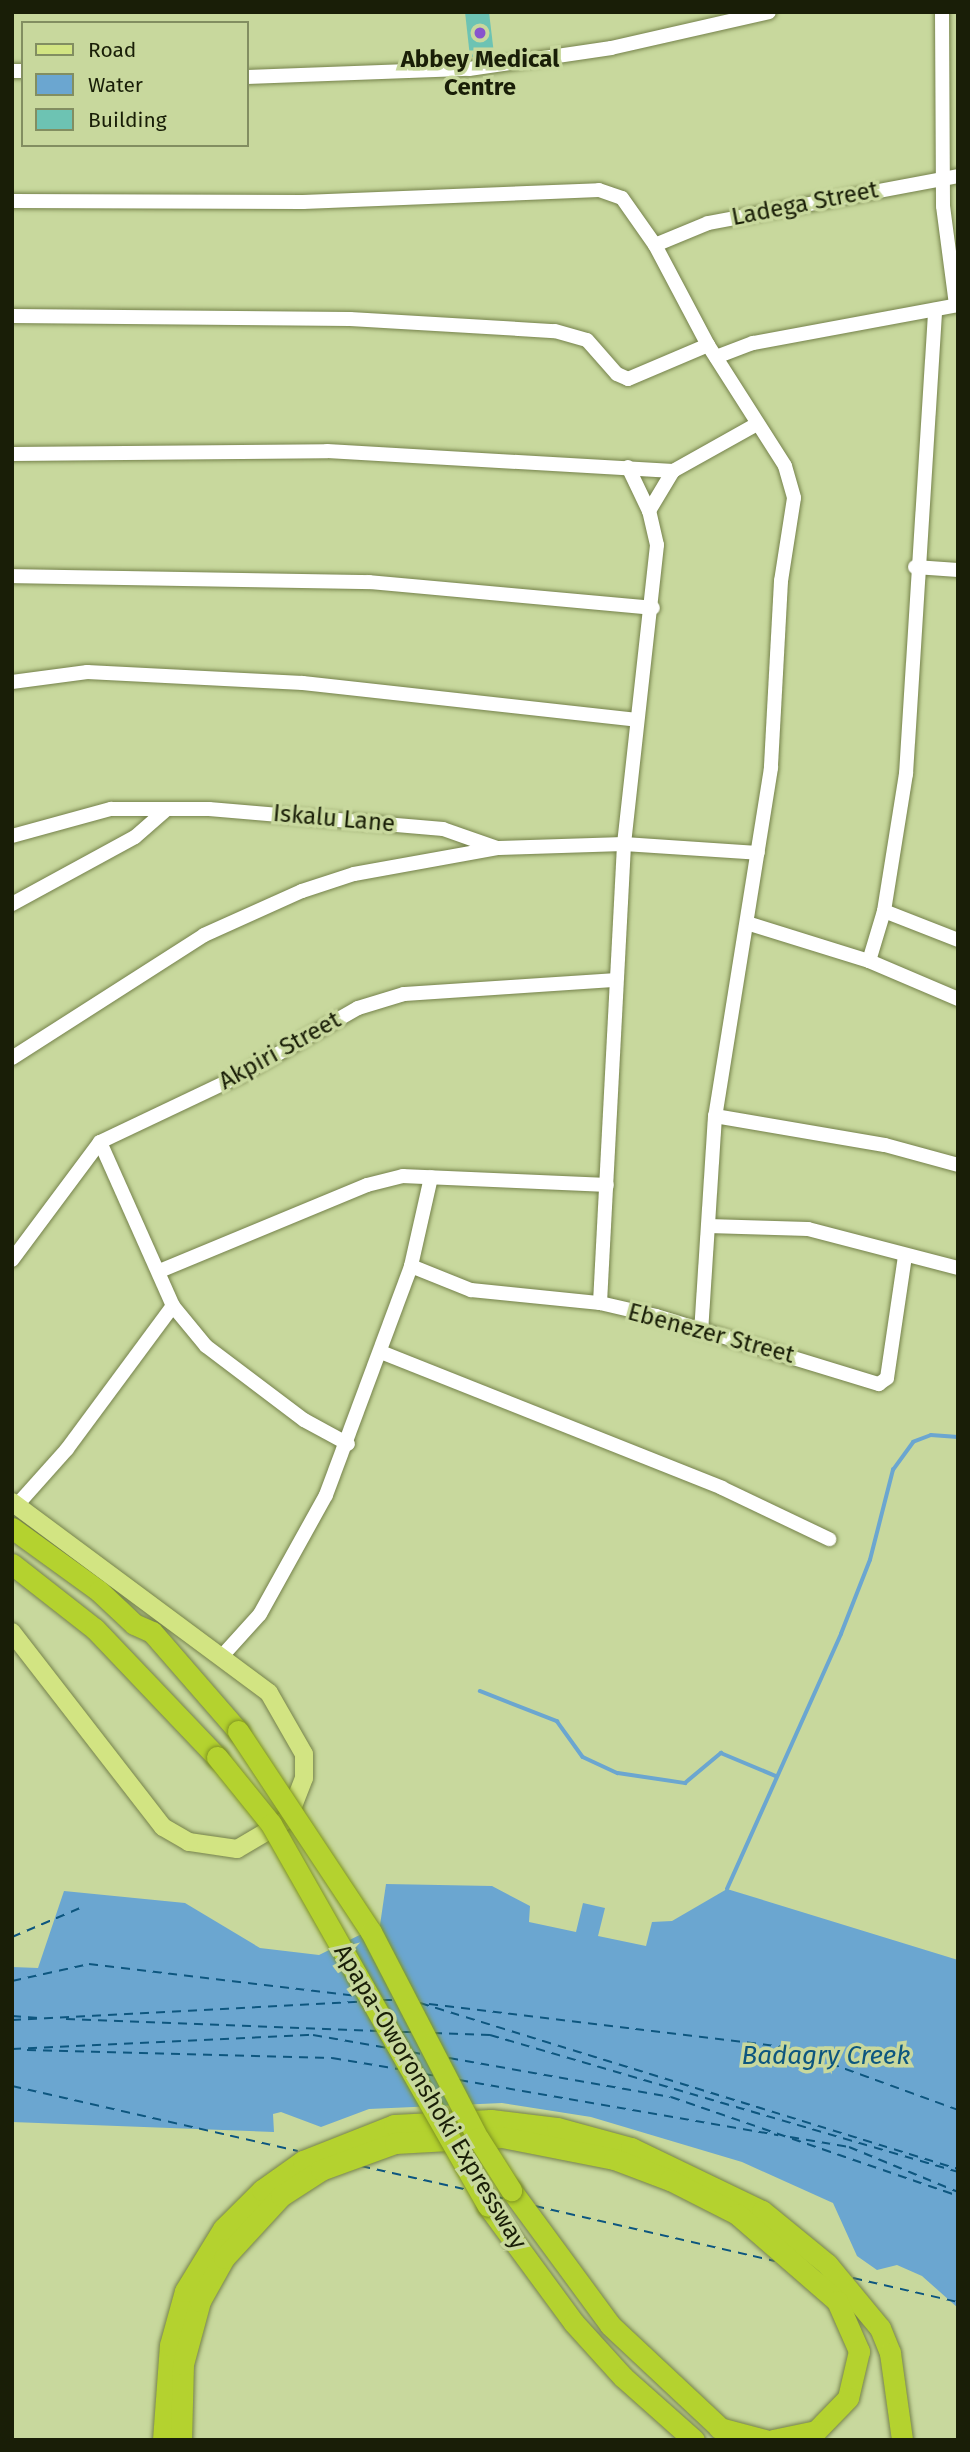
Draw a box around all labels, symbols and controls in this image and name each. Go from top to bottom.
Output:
legend [21,21,248,147]
marker: Abbey Medical Centre [470,23,490,43]
text: Road [88,37,136,63]
place label: Abbey Medical Centre [401,46,559,102]
text: Water [88,72,143,98]
text: Building [88,107,167,133]
street label: Ladega Street [729,176,881,232]
street label: Iskalu Lane [272,799,396,839]
street label: Akpiri Street [214,1006,346,1096]
street label: Ebenezer Street [625,1298,797,1370]
street label: Apapa-Oworonshoki Expressway [327,1939,533,2255]
water label: Badagry Creek [742,2040,910,2072]

